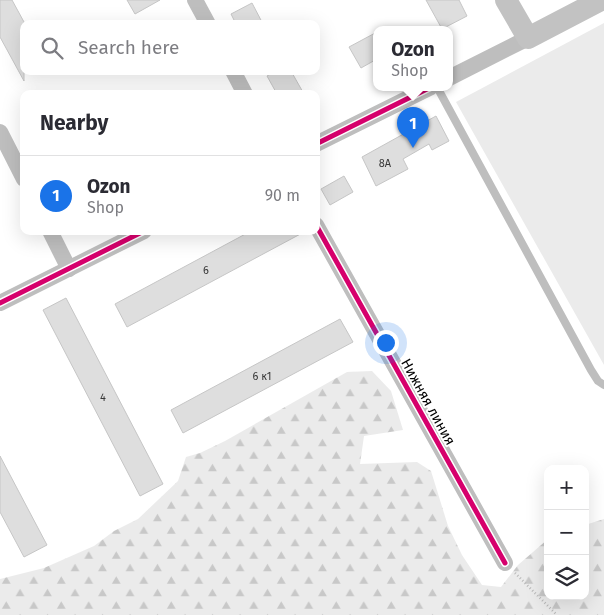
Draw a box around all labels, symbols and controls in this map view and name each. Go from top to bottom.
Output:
search box [20,20,320,75]
popup [373,26,453,91]
icon: search [38,34,66,62]
text: Search here [78,36,179,59]
text: Ozon [391,38,435,61]
text: Shop [391,61,428,80]
pin: 1 [397,107,429,148]
text: Nearby [40,110,108,136]
house number: 8А [379,157,392,170]
text: Ozon [87,175,131,198]
text: 1 [52,186,60,205]
text: 90 m [265,186,300,205]
text: Shop [87,198,124,217]
house number: 6 [203,264,209,277]
your location [373,330,399,356]
street label: Нижняя линия [397,356,459,448]
house number: 6 к1 [252,370,272,383]
house number: 4 [100,391,106,404]
map controls [544,465,589,600]
button: + [544,465,589,510]
button: − [544,510,589,555]
button: layers [544,555,589,600]

